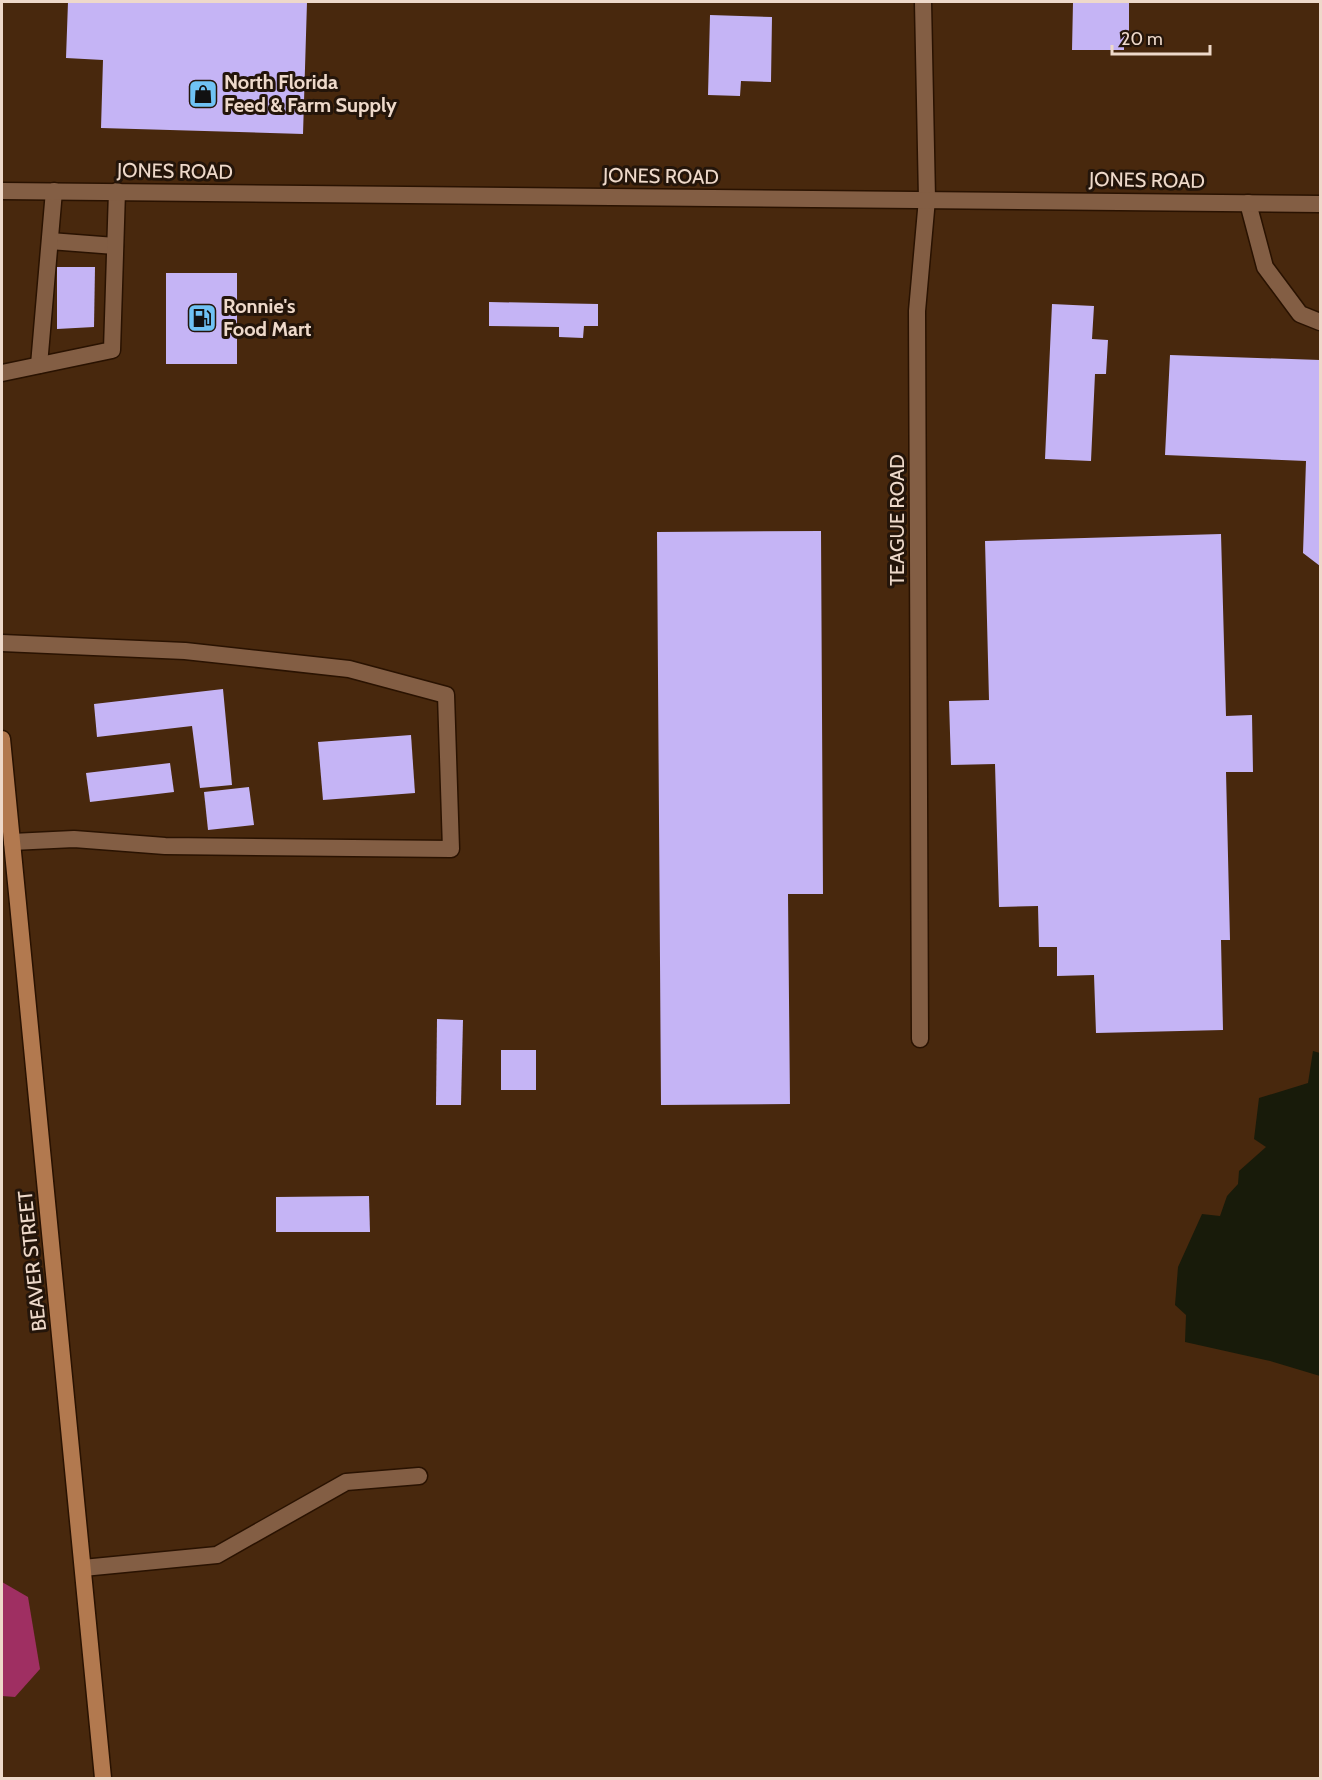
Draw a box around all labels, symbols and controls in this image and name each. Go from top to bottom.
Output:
scale bar [1112,18,1210,56]
text: 20 m [1121,28,1163,50]
place label: North Florida Feed & Farm Supply [224,70,397,117]
shop icon: North Florida Feed & Farm Supply [187,78,219,110]
street label: JONES ROAD [116,158,233,184]
street label: JONES ROAD [602,163,719,189]
street label: JONES ROAD [1088,167,1205,193]
place label: Ronnie's Food Mart [223,294,312,341]
fuel station icon: Ronnie's Food Mart [186,302,218,334]
street label: TEAGUE ROAD [885,454,909,586]
street label: BEAVER STREET [13,1189,51,1333]

